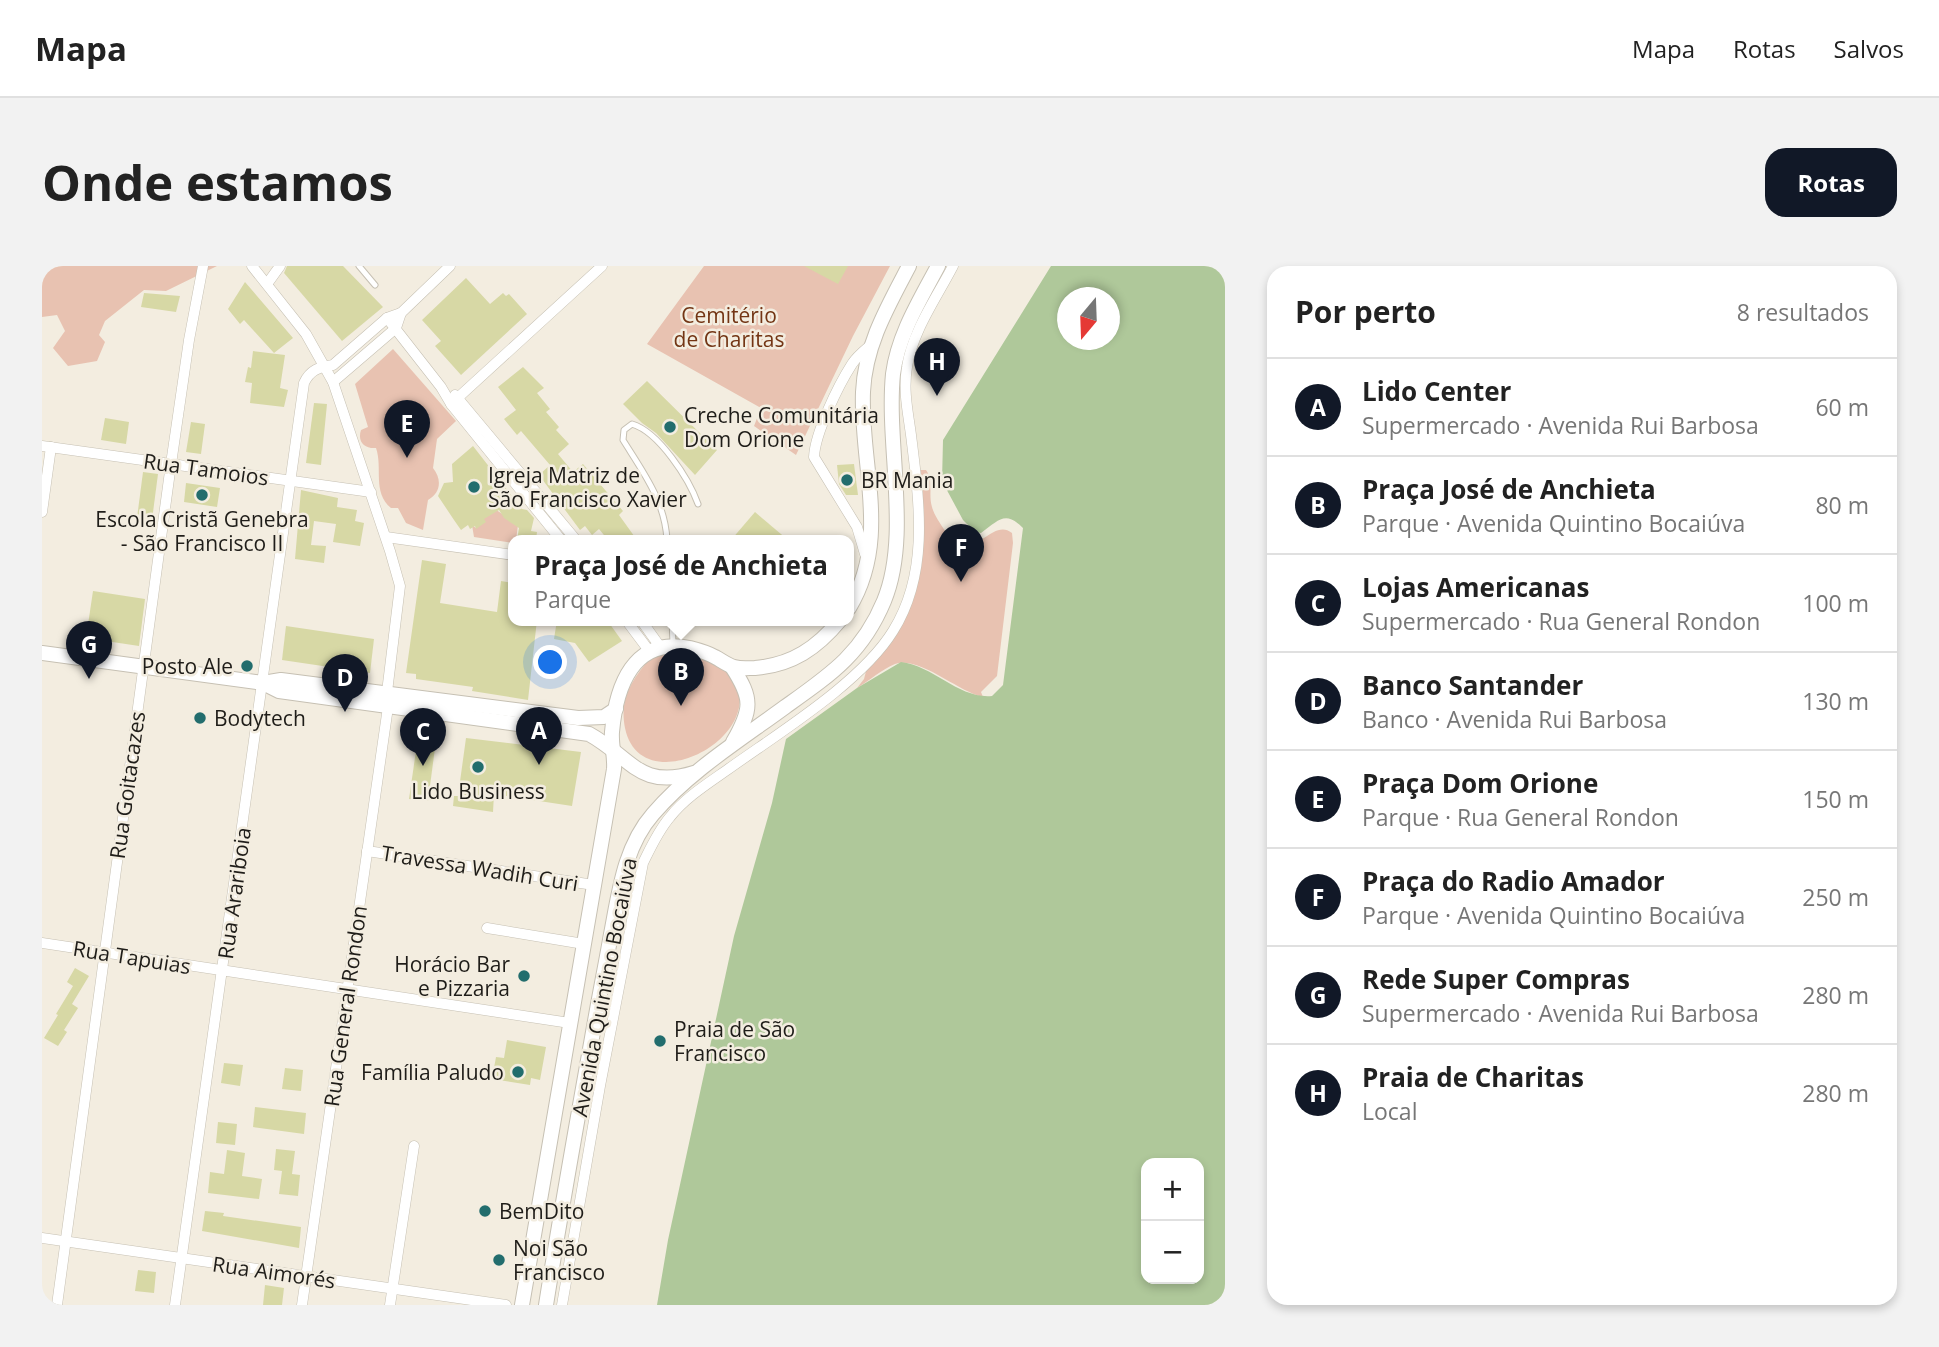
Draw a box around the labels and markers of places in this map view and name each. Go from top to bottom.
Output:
pin: H [914,338,960,396]
pin: E [384,400,430,458]
place label: Creche Comunitária Dom Orione [684,401,879,453]
marker: Creche Comunitária Dom Orione [662,419,678,435]
place label: Igreja Matriz de São Francisco Xavier [488,461,687,513]
place label: BR Mania [861,466,953,494]
marker: BR Mania [839,472,855,488]
marker: Igreja Matriz de São Francisco Xavier [466,479,482,495]
marker: Escola Cristã Genebra - São Francisco II [194,487,210,503]
place label: Escola Cristã Genebra - São Francisco II [95,505,309,557]
pin: F [938,524,984,582]
pin: G [66,621,112,679]
pin: B [658,648,704,706]
place label: Posto Ale [142,652,233,680]
pin: D [322,654,368,712]
marker: Posto Ale [239,658,255,674]
place label: Bodytech [214,704,306,732]
pin: A [516,707,562,765]
pin: C [400,708,446,766]
marker: Bodytech [192,710,208,726]
marker: Lido Business [470,759,486,775]
place label: Lido Business [411,777,545,805]
place label: Horácio Bar e Pizzaria [394,950,510,1002]
marker: Horácio Bar e Pizzaria [516,968,532,984]
place label: Praia de São Francisco [674,1015,795,1067]
marker: Praia de São Francisco [652,1033,668,1049]
place label: Família Paludo [361,1058,504,1086]
marker: Família Paludo [510,1064,526,1080]
place label: BemDito [499,1197,584,1225]
marker: BemDito [477,1203,493,1219]
place label: Noi São Francisco [513,1234,605,1286]
marker: Noi São Francisco [491,1252,507,1268]

